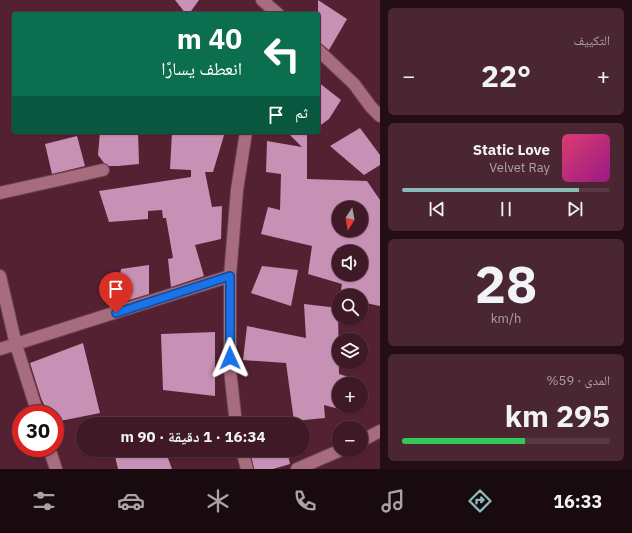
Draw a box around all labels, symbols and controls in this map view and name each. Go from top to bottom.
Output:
text: 40 m [177,20,242,57]
icon: left [256,28,308,80]
text: التكييف [574,32,610,49]
text: 22° [481,56,531,95]
text: انعطف يسارًا [161,57,242,80]
text: − [402,61,415,90]
text: + [597,61,610,90]
text: ثم [295,103,308,122]
icon: arrive [265,104,287,126]
text: Static Love [473,140,550,159]
text: Velvet Ray [489,159,550,176]
icon: previous [426,198,448,220]
icon: pause [495,198,517,220]
icon: next [564,198,586,220]
north arrow [332,201,368,237]
map controls [332,201,368,457]
button: sound [332,245,368,281]
text: 28 [475,250,537,317]
pin [99,272,133,313]
icon: arrive [105,278,127,300]
button: search [332,289,368,325]
text: km/h [491,310,521,327]
button: layers [332,333,368,369]
position arrow [209,337,251,379]
text: المدى · 59% [547,372,610,389]
button: + [332,377,368,413]
text: 295 km [505,396,610,435]
speed limit sign: 30 [12,405,64,457]
button: − [332,421,368,457]
text: 16:34 · 1 دقيقة · 90 m [121,427,265,446]
icon: filters [30,487,58,515]
icon: car [117,487,145,515]
icon: climate [204,487,232,515]
icon: phone [291,487,319,515]
icon: music [379,487,407,515]
icon: directions [466,487,494,515]
text: 16:33 [553,490,602,513]

